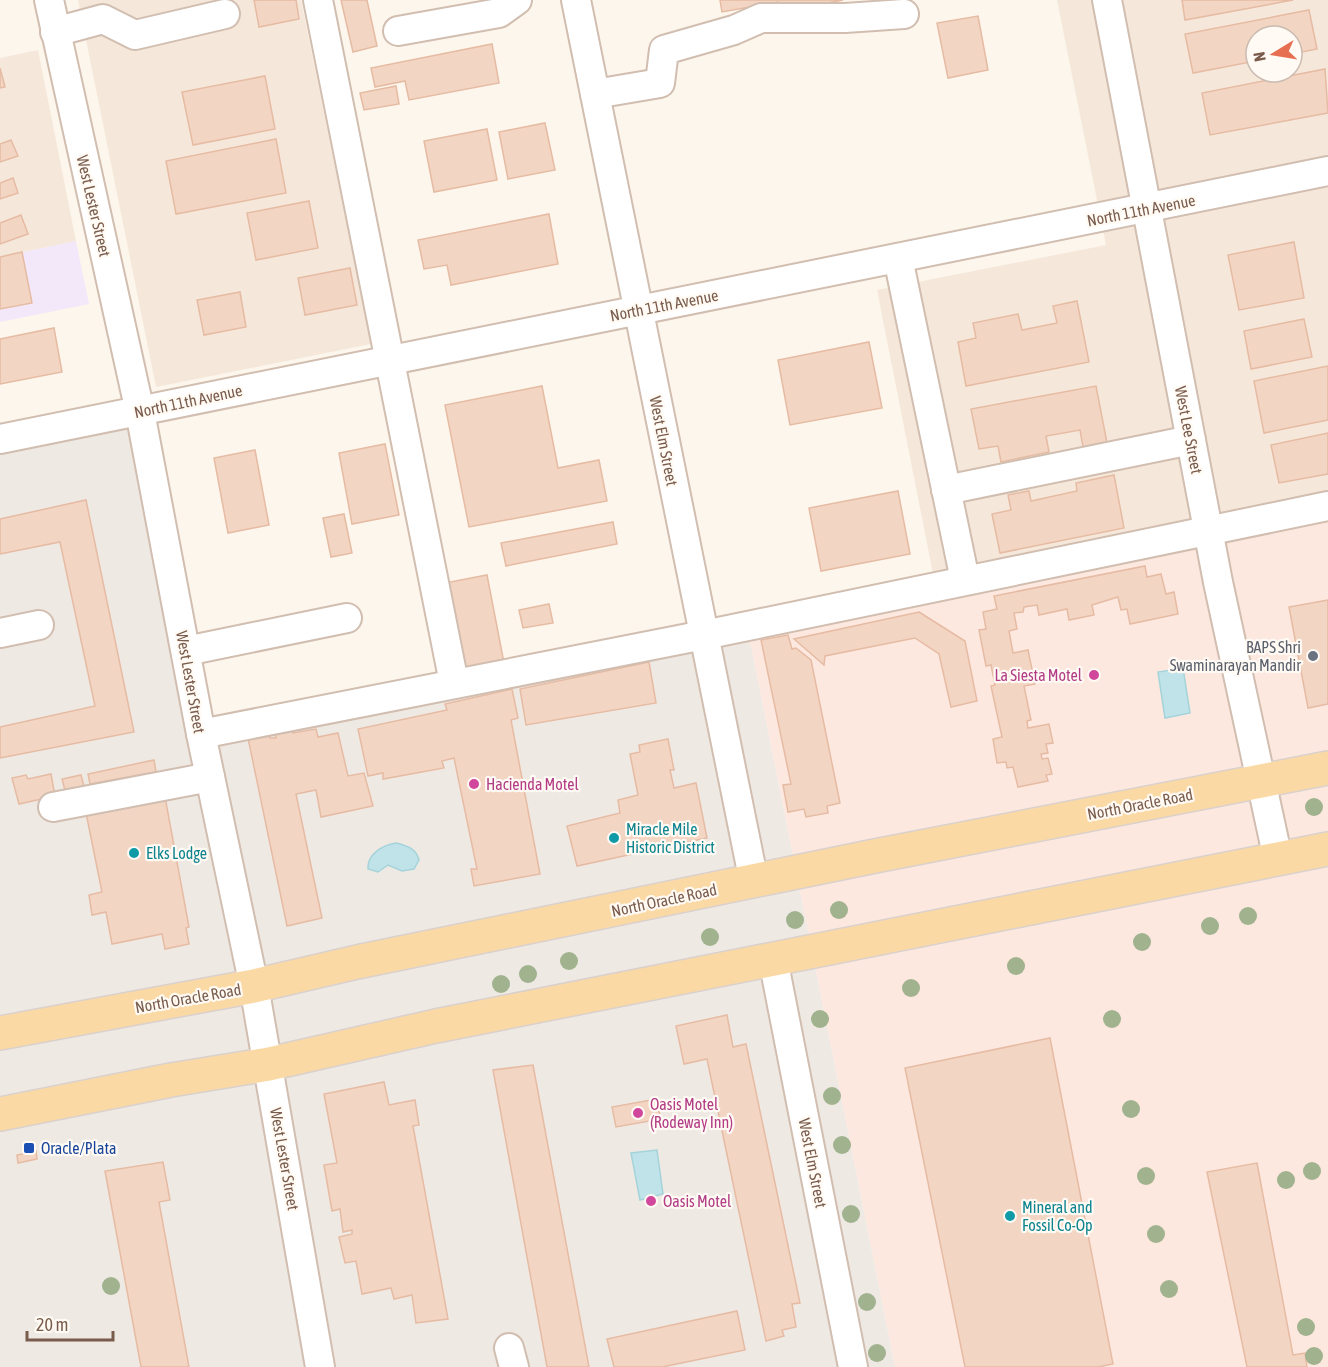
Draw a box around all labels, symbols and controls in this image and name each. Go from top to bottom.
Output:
north arrow [1244,24,1304,84]
text: N [1250,51,1269,63]
street label: West Lester Street [74,153,115,259]
street label: North 11th Avenue [1085,191,1197,229]
street label: North 11th Avenue [608,286,720,324]
street label: North 11th Avenue [132,381,244,421]
street label: West Lee Street [1172,385,1206,476]
street label: West Elm Street [647,395,682,488]
street label: West Lester Street [173,629,209,735]
place label: BAPS Shri Swaminarayan Mandir [1170,638,1301,675]
marker: BAPS Shri Swaminarayan Mandir [1306,649,1320,663]
place label: La Siesta Motel [994,666,1083,684]
marker: La Siesta Motel [1087,668,1101,682]
place label: Hacienda Motel [486,775,580,793]
marker: Hacienda Motel [467,777,481,791]
street label: North Oracle Road [1086,785,1194,823]
place label: Miracle Mile Historic District [626,820,715,856]
marker: Miracle Mile Historic District [607,831,621,845]
place label: Elks Lodge [146,844,207,863]
marker: Elks Lodge [127,846,141,860]
street label: North Oracle Road [610,880,718,920]
street label: North Oracle Road [134,980,242,1016]
place label: Oasis Motel (Rodeway Inn) [650,1095,733,1132]
street label: West Lester Street [267,1106,303,1212]
marker: Oasis Motel (Rodeway Inn) [631,1106,645,1120]
street label: West Elm Street [796,1117,831,1210]
place label: Oracle/Plata [41,1139,116,1157]
marker: Oracle/Plata [22,1141,36,1155]
place label: Oasis Motel [663,1192,732,1210]
marker: Oasis Motel [644,1194,658,1208]
place label: Mineral and Fossil Co-Op [1022,1198,1093,1235]
marker: Mineral and Fossil Co-Op [1003,1209,1017,1223]
scale bar [27,1304,112,1342]
text: 20 m [36,1314,68,1335]

